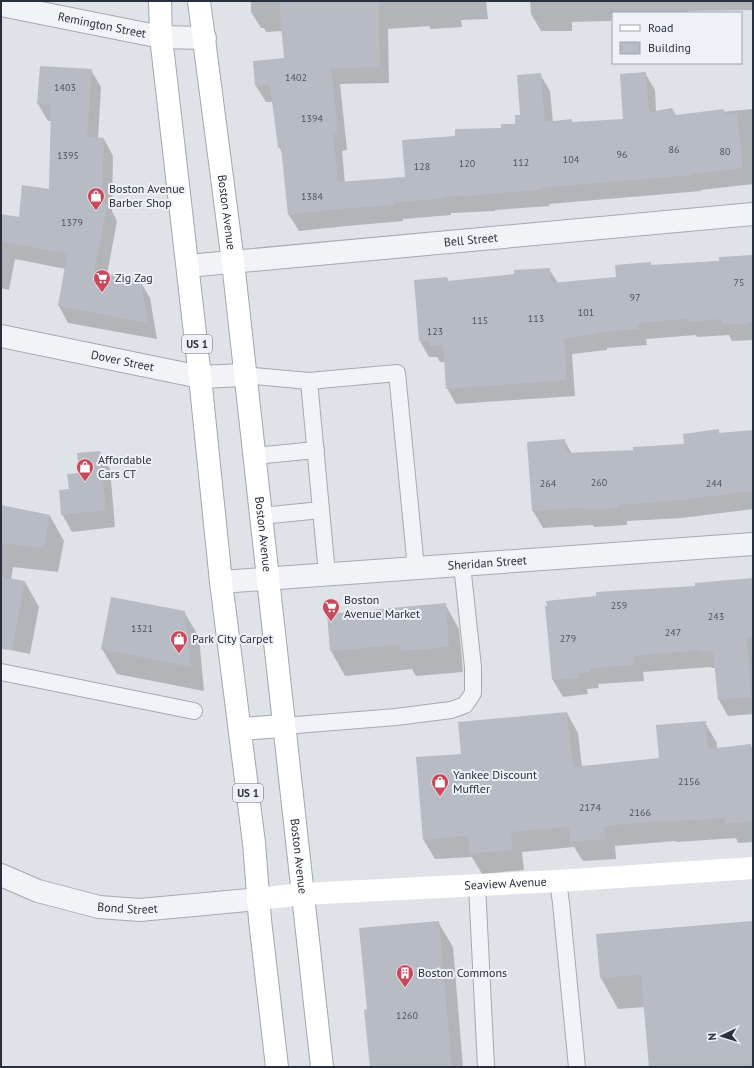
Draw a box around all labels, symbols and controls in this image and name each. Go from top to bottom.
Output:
street label: Remington Street [57,9,147,41]
legend [612,12,742,64]
text: Road [648,20,673,35]
text: Building [648,40,691,55]
house number: 1402 [285,71,307,84]
house number: 1403 [54,81,76,94]
house number: 1394 [301,112,323,125]
house number: 86 [669,143,679,156]
house number: 80 [720,145,731,158]
house number: 96 [617,148,627,161]
house number: 1395 [57,149,79,162]
house number: 104 [563,153,580,166]
house number: 112 [513,156,529,169]
house number: 120 [459,157,476,170]
house number: 128 [414,160,430,173]
street label: Boston Avenue [215,174,239,251]
place label: Boston Avenue Barber Shop [109,181,185,210]
shop icon: Boston Avenue Barber Shop [86,186,106,211]
house number: 1384 [301,190,323,203]
house number: 1379 [61,216,83,229]
street label: Bell Street [443,230,498,249]
supermarket icon: Zig Zag [92,268,112,293]
place label: Zig Zag [115,270,153,285]
house number: 75 [734,276,744,289]
house number: 97 [630,291,640,304]
house number: 101 [578,306,594,319]
house number: 113 [528,312,544,325]
house number: 115 [472,314,488,327]
house number: 123 [427,325,443,338]
road number: US 1 [182,335,212,353]
street label: Dover Street [90,347,155,374]
place label: Affordable Cars CT [98,452,152,481]
shop icon: Affordable Cars CT [75,457,95,482]
house number: 260 [591,476,608,489]
house number: 264 [540,477,557,490]
house number: 244 [706,477,723,490]
street label: Boston Avenue [252,496,275,573]
street label: Sheridan Street [447,552,527,573]
place label: Boston Avenue Market [344,592,420,621]
supermarket icon: Boston Avenue Market [321,597,341,622]
house number: 259 [611,599,627,612]
house number: 243 [708,610,724,623]
house number: 1321 [131,622,153,635]
house number: 247 [665,626,681,639]
shop icon: Park City Carpet [169,629,189,654]
place label: Park City Carpet [192,631,273,646]
house number: 279 [560,632,576,645]
place label: Yankee Discount Muffler [453,767,537,796]
shop icon: Yankee Discount Muffler [430,772,450,797]
house number: 2156 [678,775,700,788]
road number: US 1 [233,784,263,802]
house number: 2174 [579,801,601,814]
house number: 2166 [629,806,651,819]
street label: Boston Avenue [288,818,311,895]
street label: Seaview Avenue [464,874,547,893]
street label: Bond Street [97,899,158,917]
building icon: Boston Commons [395,963,415,988]
place label: Boston Commons [418,965,507,980]
house number: 1260 [396,1009,418,1022]
north arrow [702,1016,742,1056]
text: N [705,1033,719,1041]

